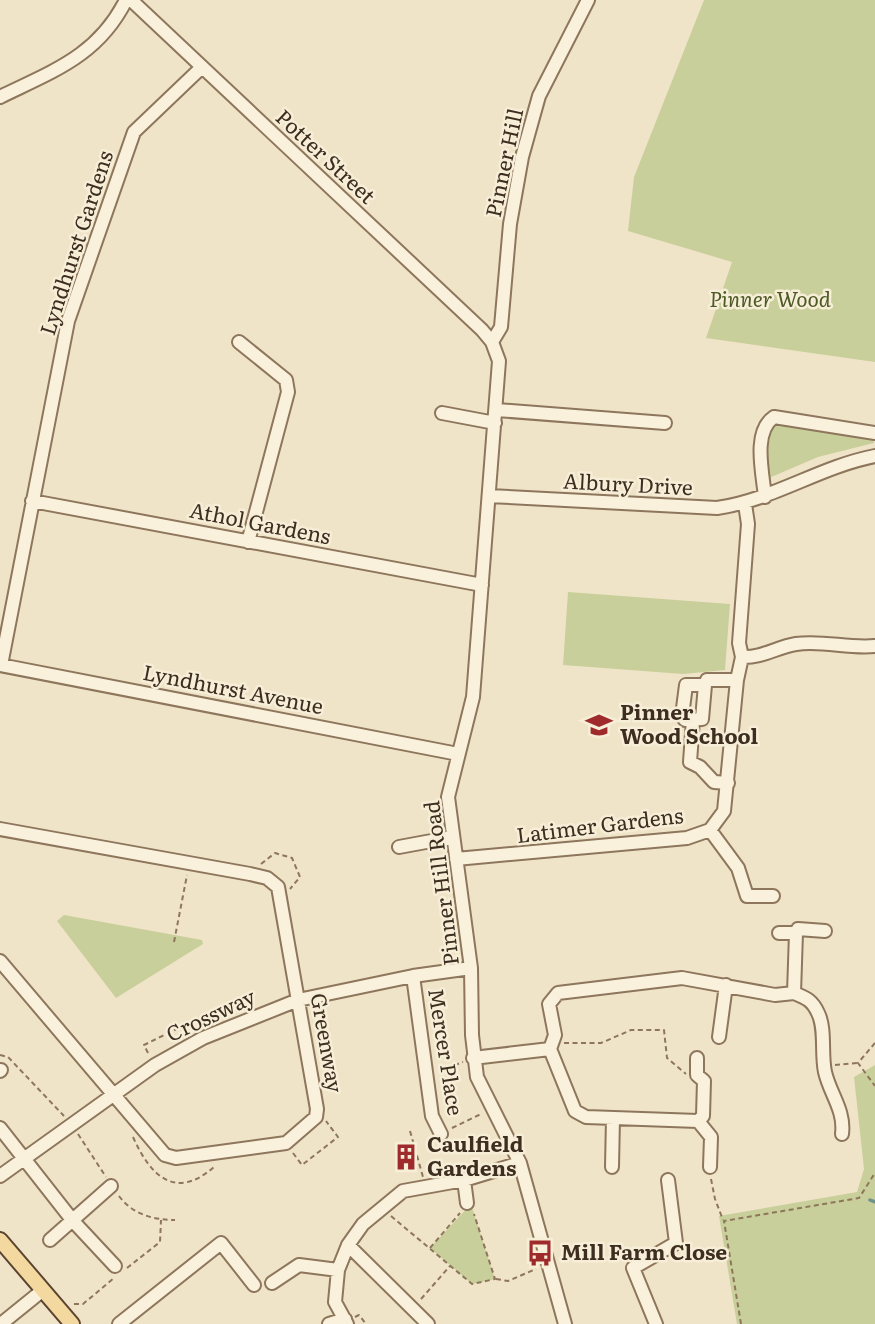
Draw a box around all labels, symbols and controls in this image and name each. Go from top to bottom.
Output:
street label: Potter Street [270,101,384,210]
street label: Pinner Hill [476,105,529,220]
street label: Lyndhurst Gardens [30,146,119,339]
park label: Pinner Wood [709,282,831,313]
street label: Albury Drive [562,464,694,501]
street label: Athol Gardens [187,493,334,550]
street label: Lyndhurst Avenue [141,655,326,720]
place label: Pinner Wood School [620,695,758,750]
school or university icon: Pinner Wood School [584,710,614,740]
street label: Latimer Gardens [515,798,685,849]
street label: Pinner Hill Road [414,799,465,967]
street label: Crossway [160,979,261,1048]
street label: Mercer Place [422,986,473,1118]
street label: Greenway [304,990,353,1096]
place label: Caulfield Gardens [427,1127,524,1182]
building icon: Caulfield Gardens [391,1142,421,1172]
place label: Mill Farm Close [561,1235,727,1266]
bus stop icon: Mill Farm Close [525,1238,555,1268]

